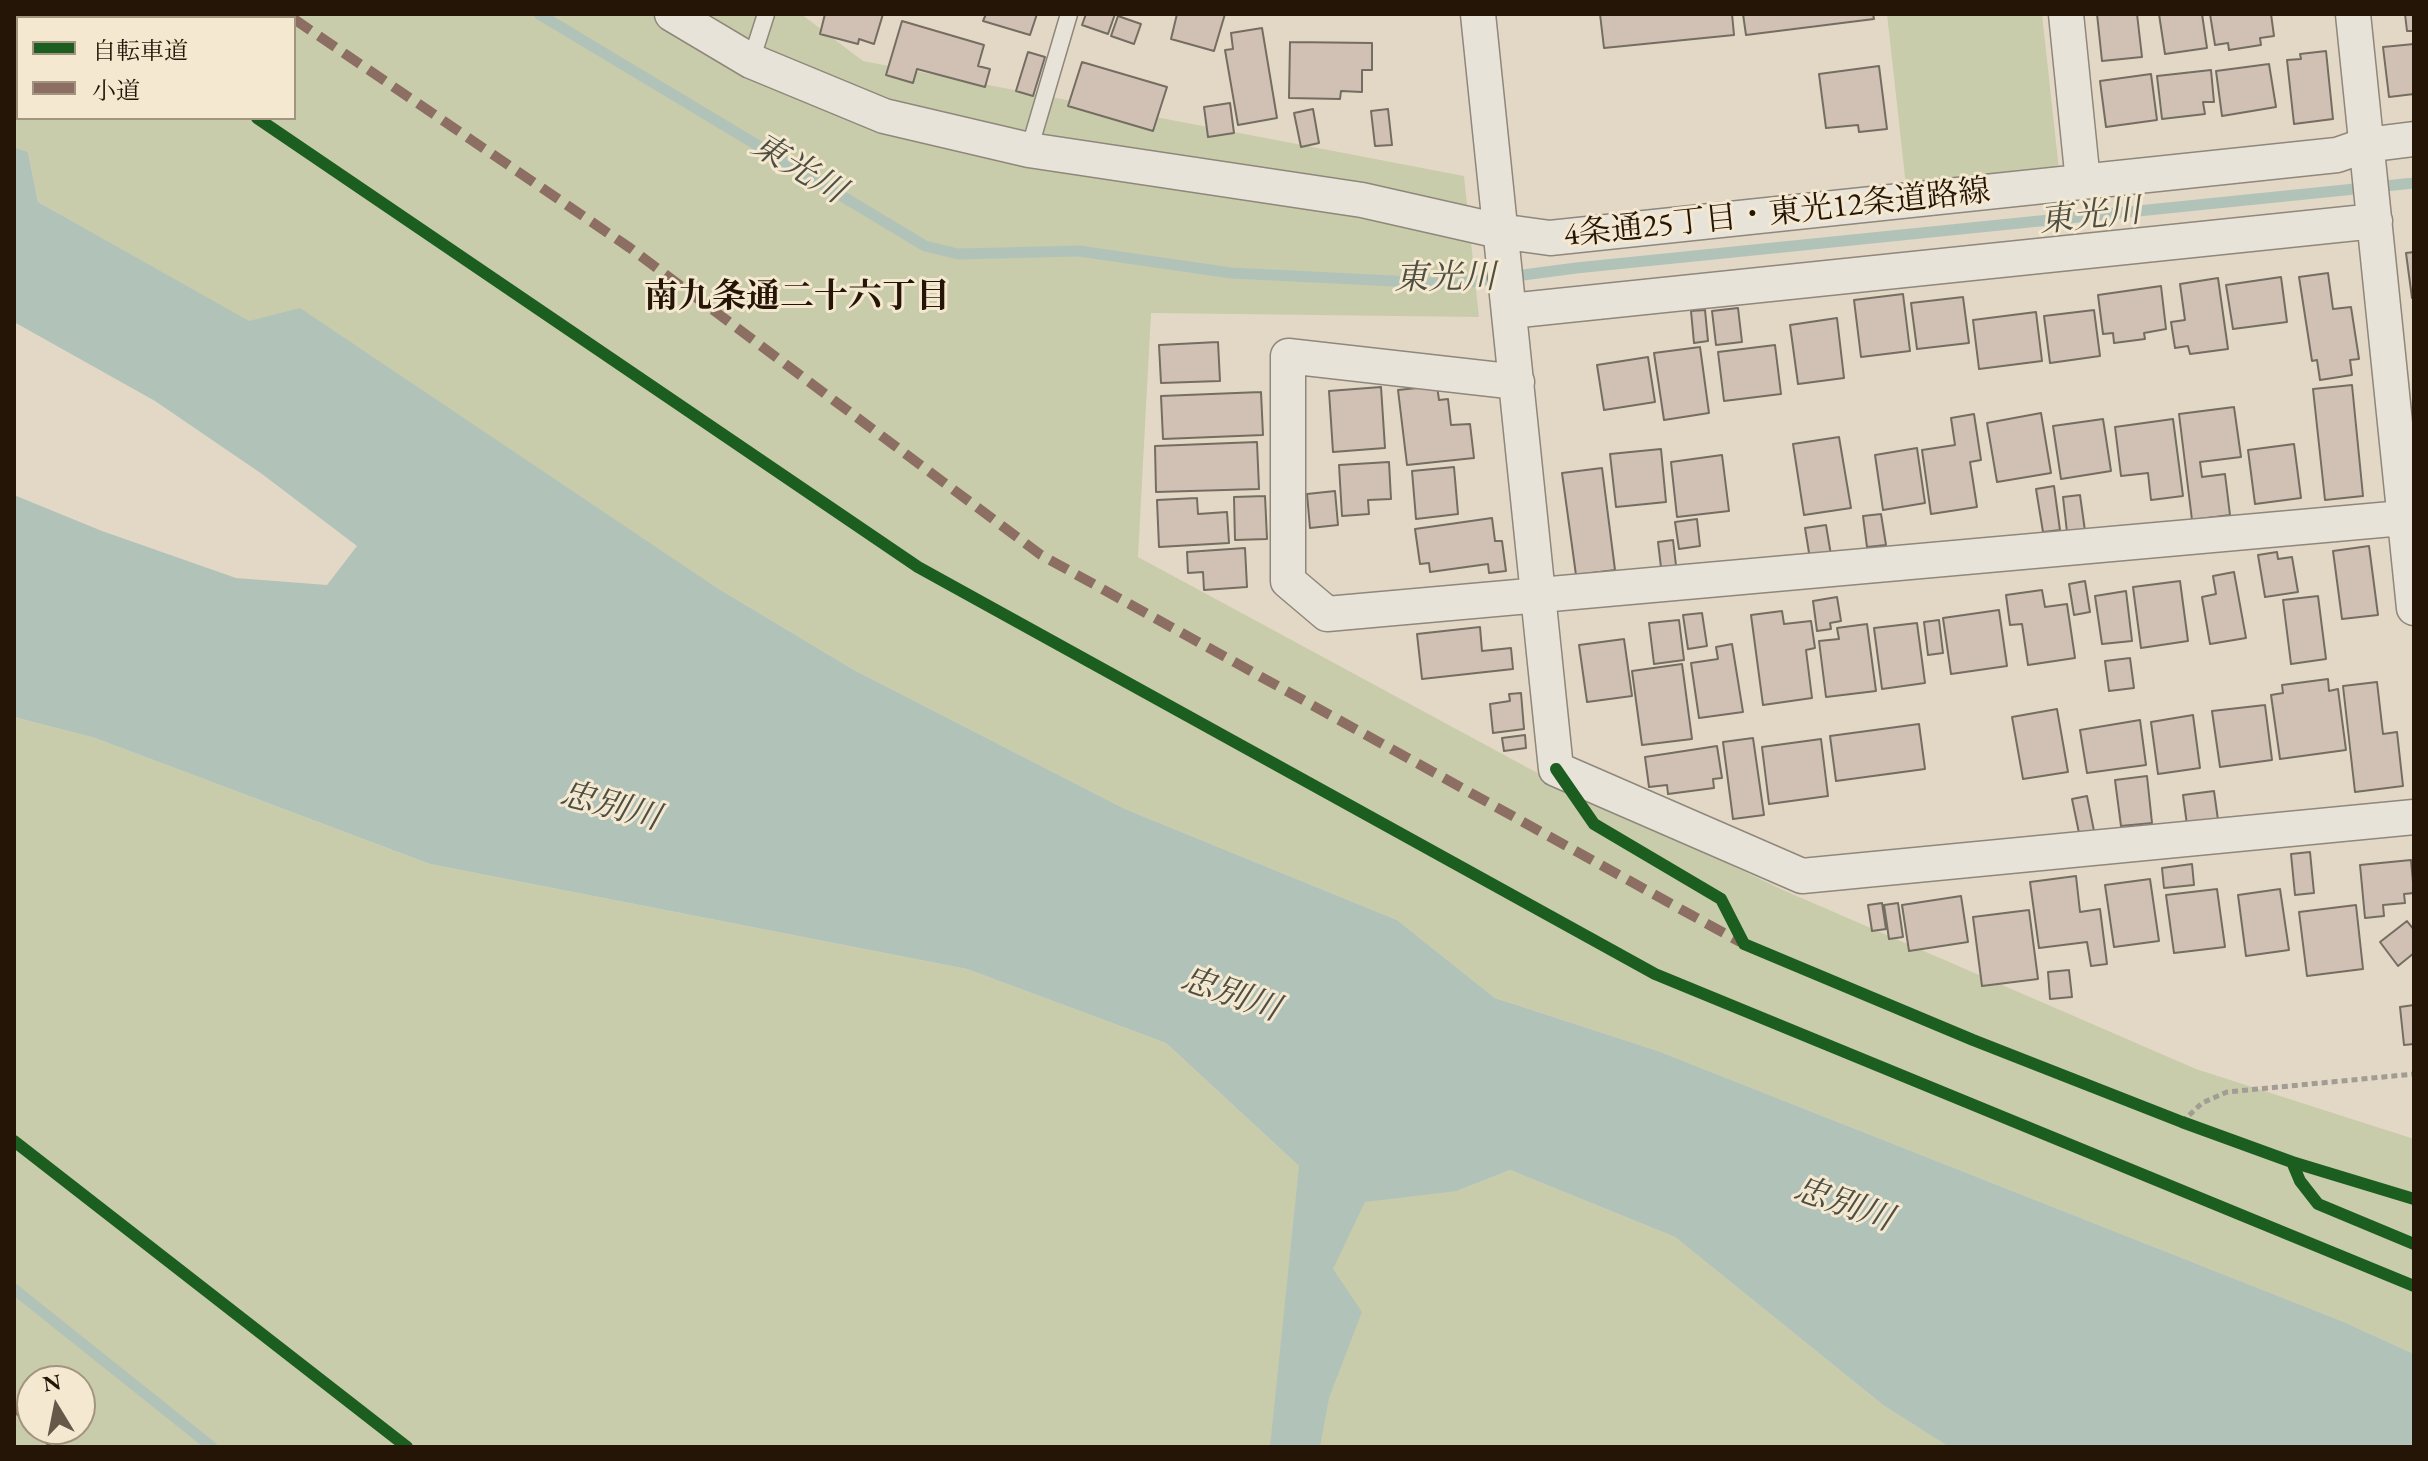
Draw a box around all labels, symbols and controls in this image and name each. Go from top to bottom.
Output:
legend [16,16,296,120]
text: 自転車道 [92,35,188,66]
text: 小道 [92,75,140,106]
water label: 東光川 [744,125,852,213]
street label: 4条通25丁目・東光12条道路線 [1562,172,1992,256]
water label: 東光川 [2037,191,2143,243]
water label: 東光川 [1394,258,1496,300]
district label: 南九条通二十六丁目 [644,278,950,318]
water label: 忠別川 [555,774,665,840]
water label: 忠別川 [1175,959,1285,1031]
water label: 忠別川 [1788,1169,1898,1241]
north arrow [16,1365,96,1445]
text: N [41,1367,63,1399]

